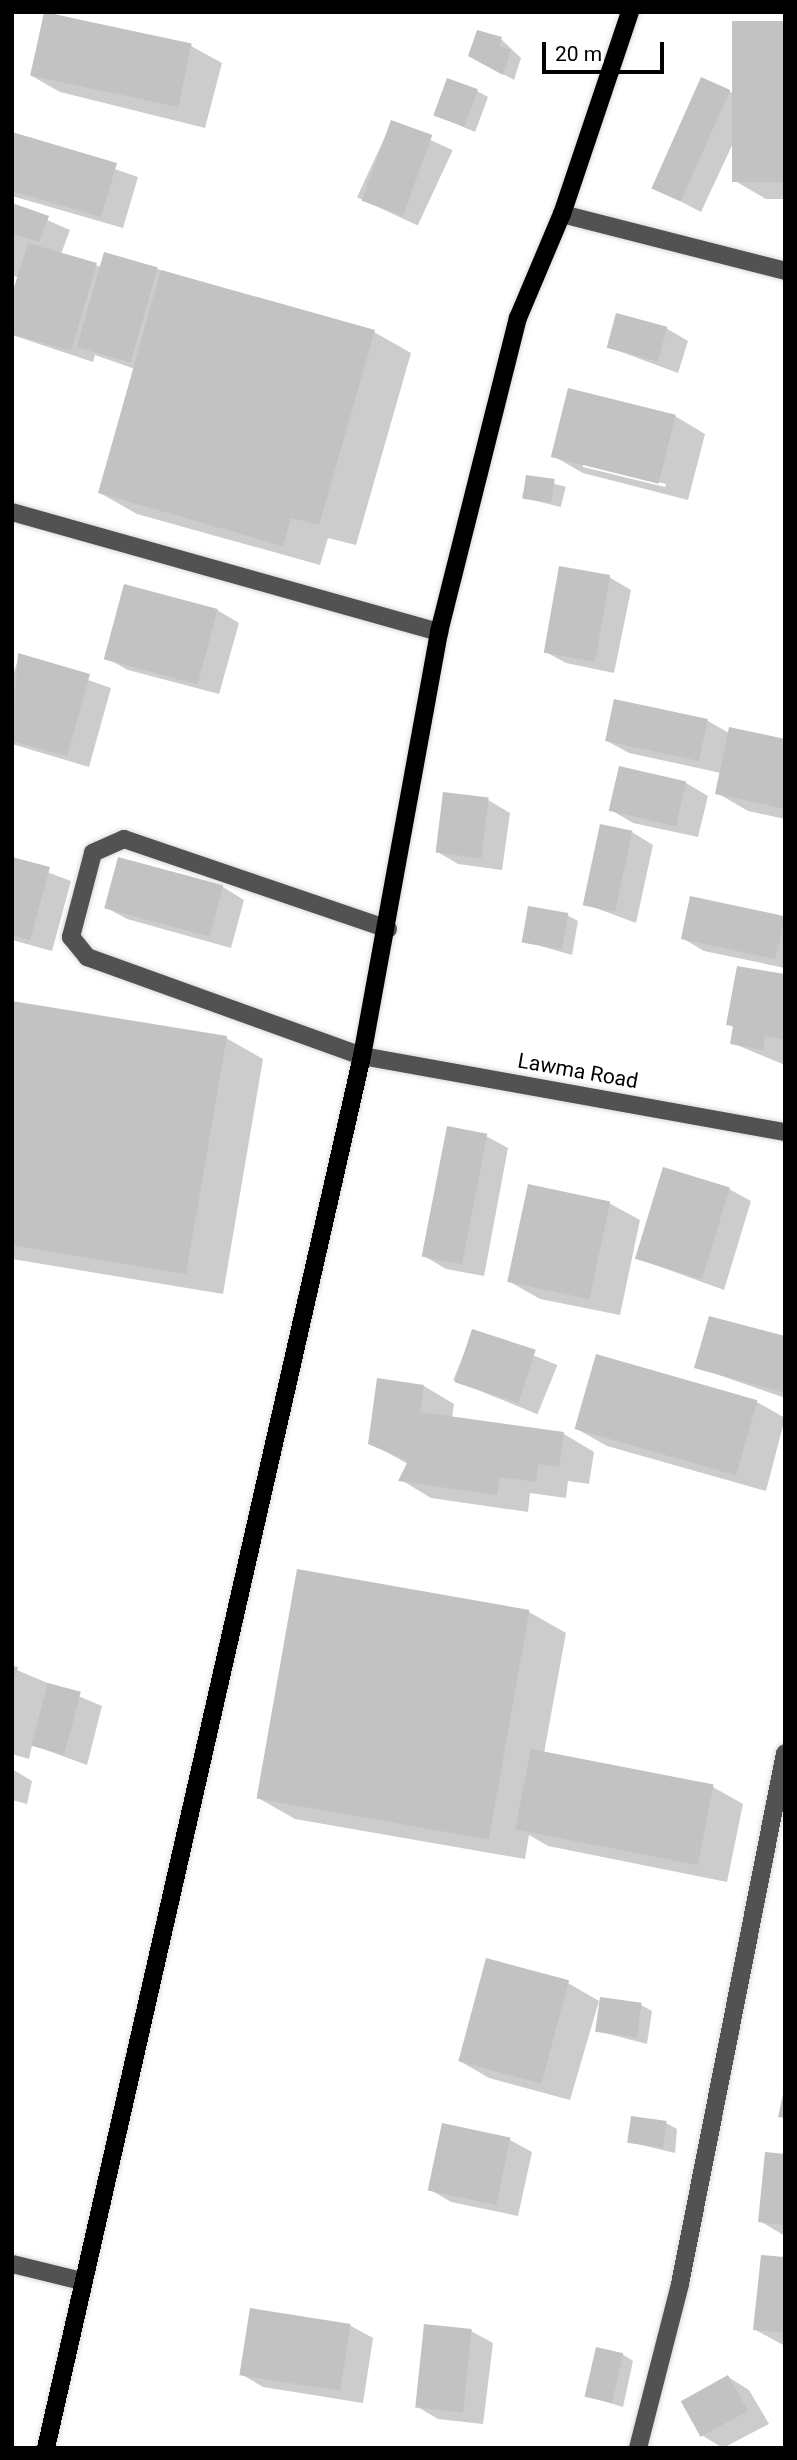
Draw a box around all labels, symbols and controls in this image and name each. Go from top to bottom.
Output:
scale bar [545,28,668,72]
text: 20 m [555,42,602,66]
street label: Lawma Road [516,1048,640,1094]

